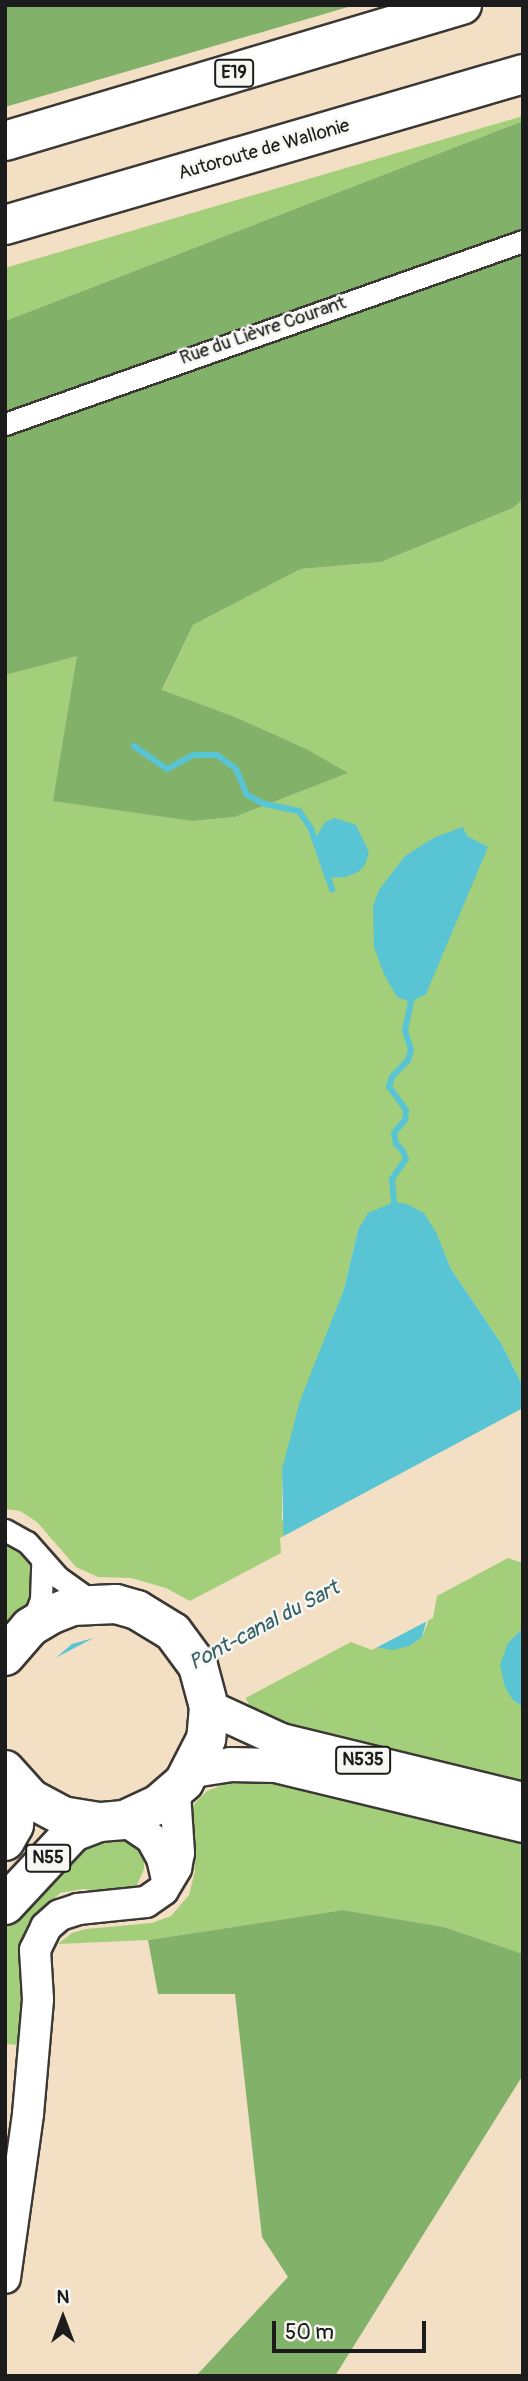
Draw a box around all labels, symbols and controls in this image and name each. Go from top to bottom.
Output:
road number: E19 [213,58,255,88]
street label: Autoroute de Wallonie [176,115,352,185]
street label: Rue du Lièvre Courant [177,292,349,370]
water label: Pont-canal du Sart [185,1576,343,1676]
road number: N535 [335,1745,391,1774]
road number: N55 [23,1844,72,1872]
north arrow [28,2283,98,2353]
text: N [57,2285,69,2309]
scale bar [276,2308,430,2352]
text: 50 m [285,2319,334,2346]

